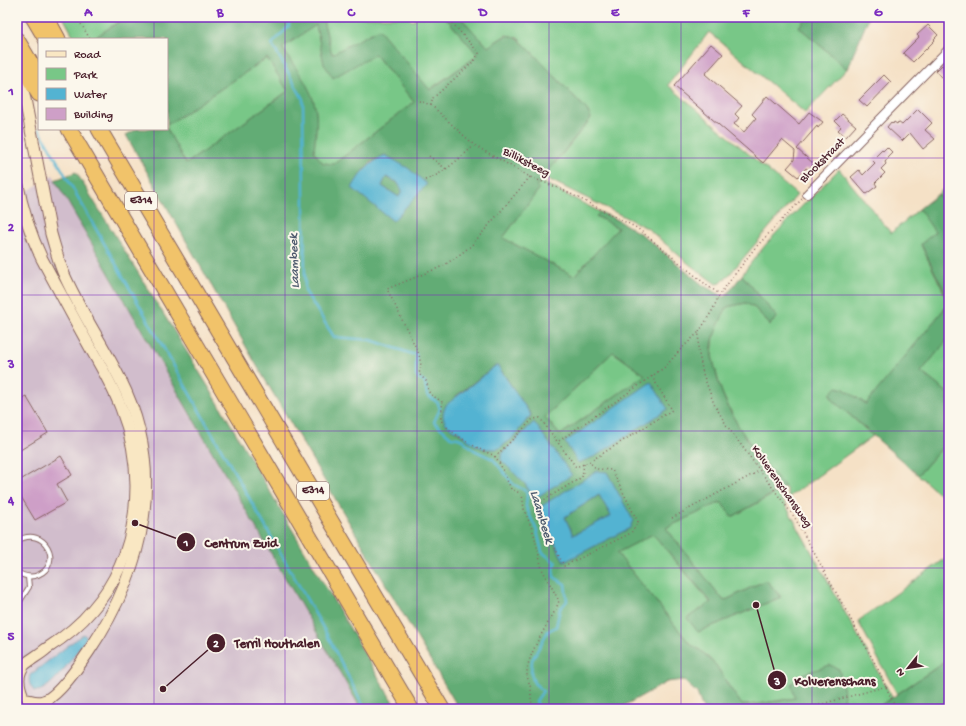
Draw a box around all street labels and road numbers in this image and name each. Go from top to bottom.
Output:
street label: Blookstraat [797,135,849,187]
street label: Billiksteeg [499,145,552,181]
road number: E314 [125,192,157,210]
street label: Kolverenschansweg [747,443,815,531]
road number: E314 [297,482,329,500]

